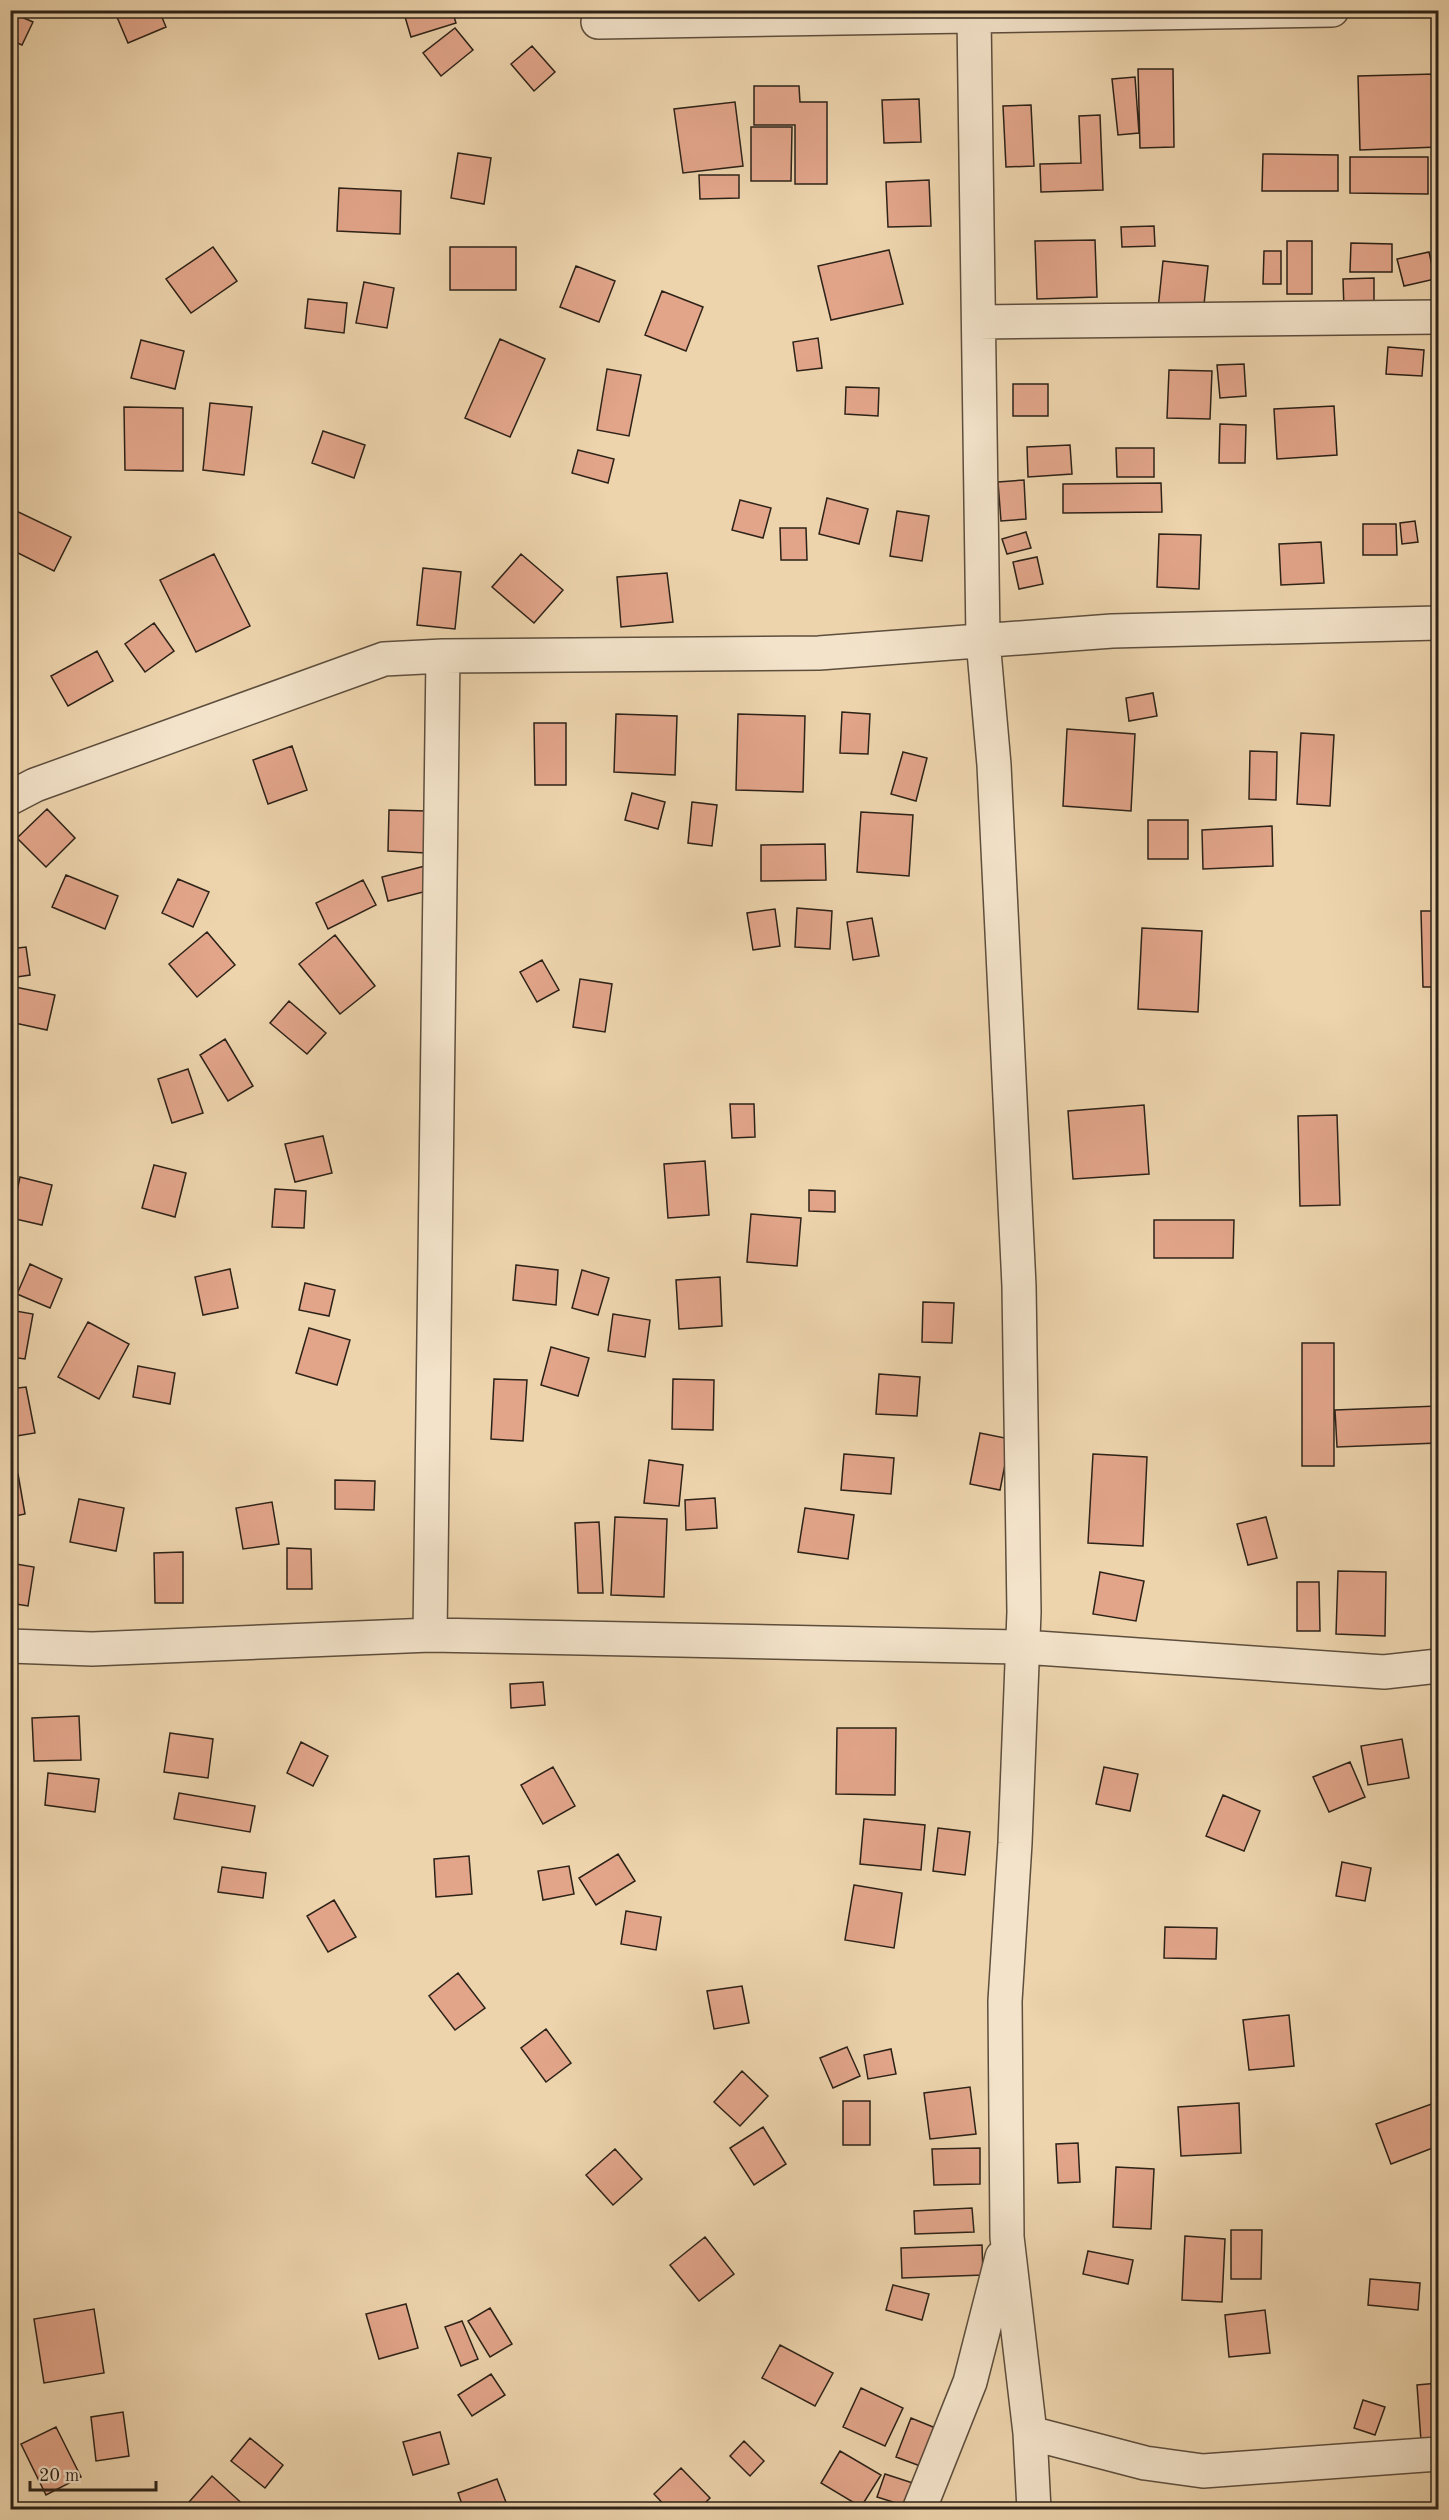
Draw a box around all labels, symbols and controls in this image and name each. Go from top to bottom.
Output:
scale bar [30,2454,156,2492]
text: 20 m [39,2467,79,2485]

